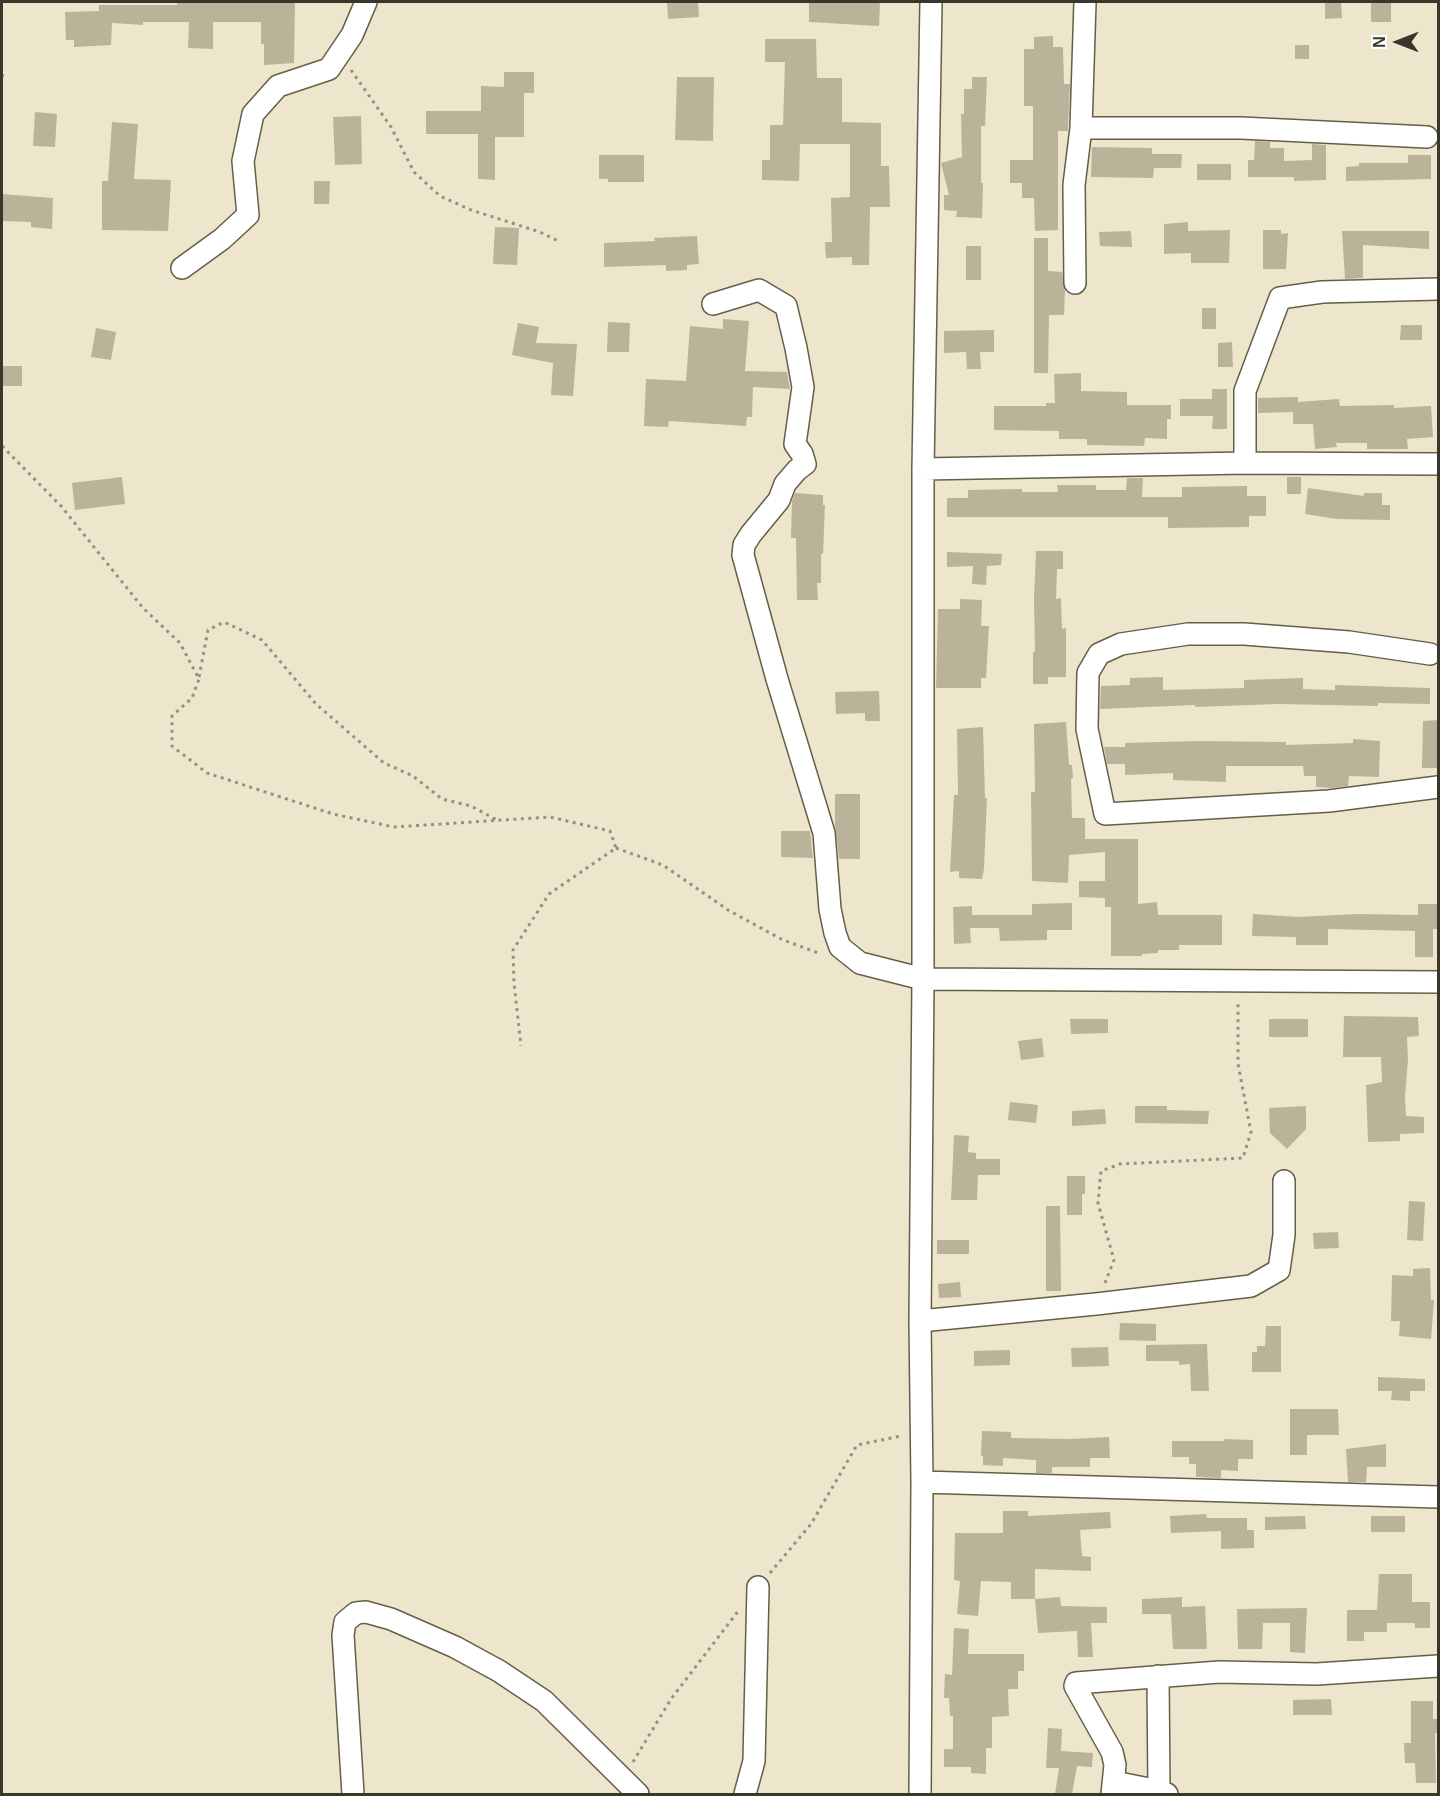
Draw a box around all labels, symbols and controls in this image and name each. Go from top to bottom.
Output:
north arrow [1368,12,1428,72]
text: N [1371,36,1388,48]

